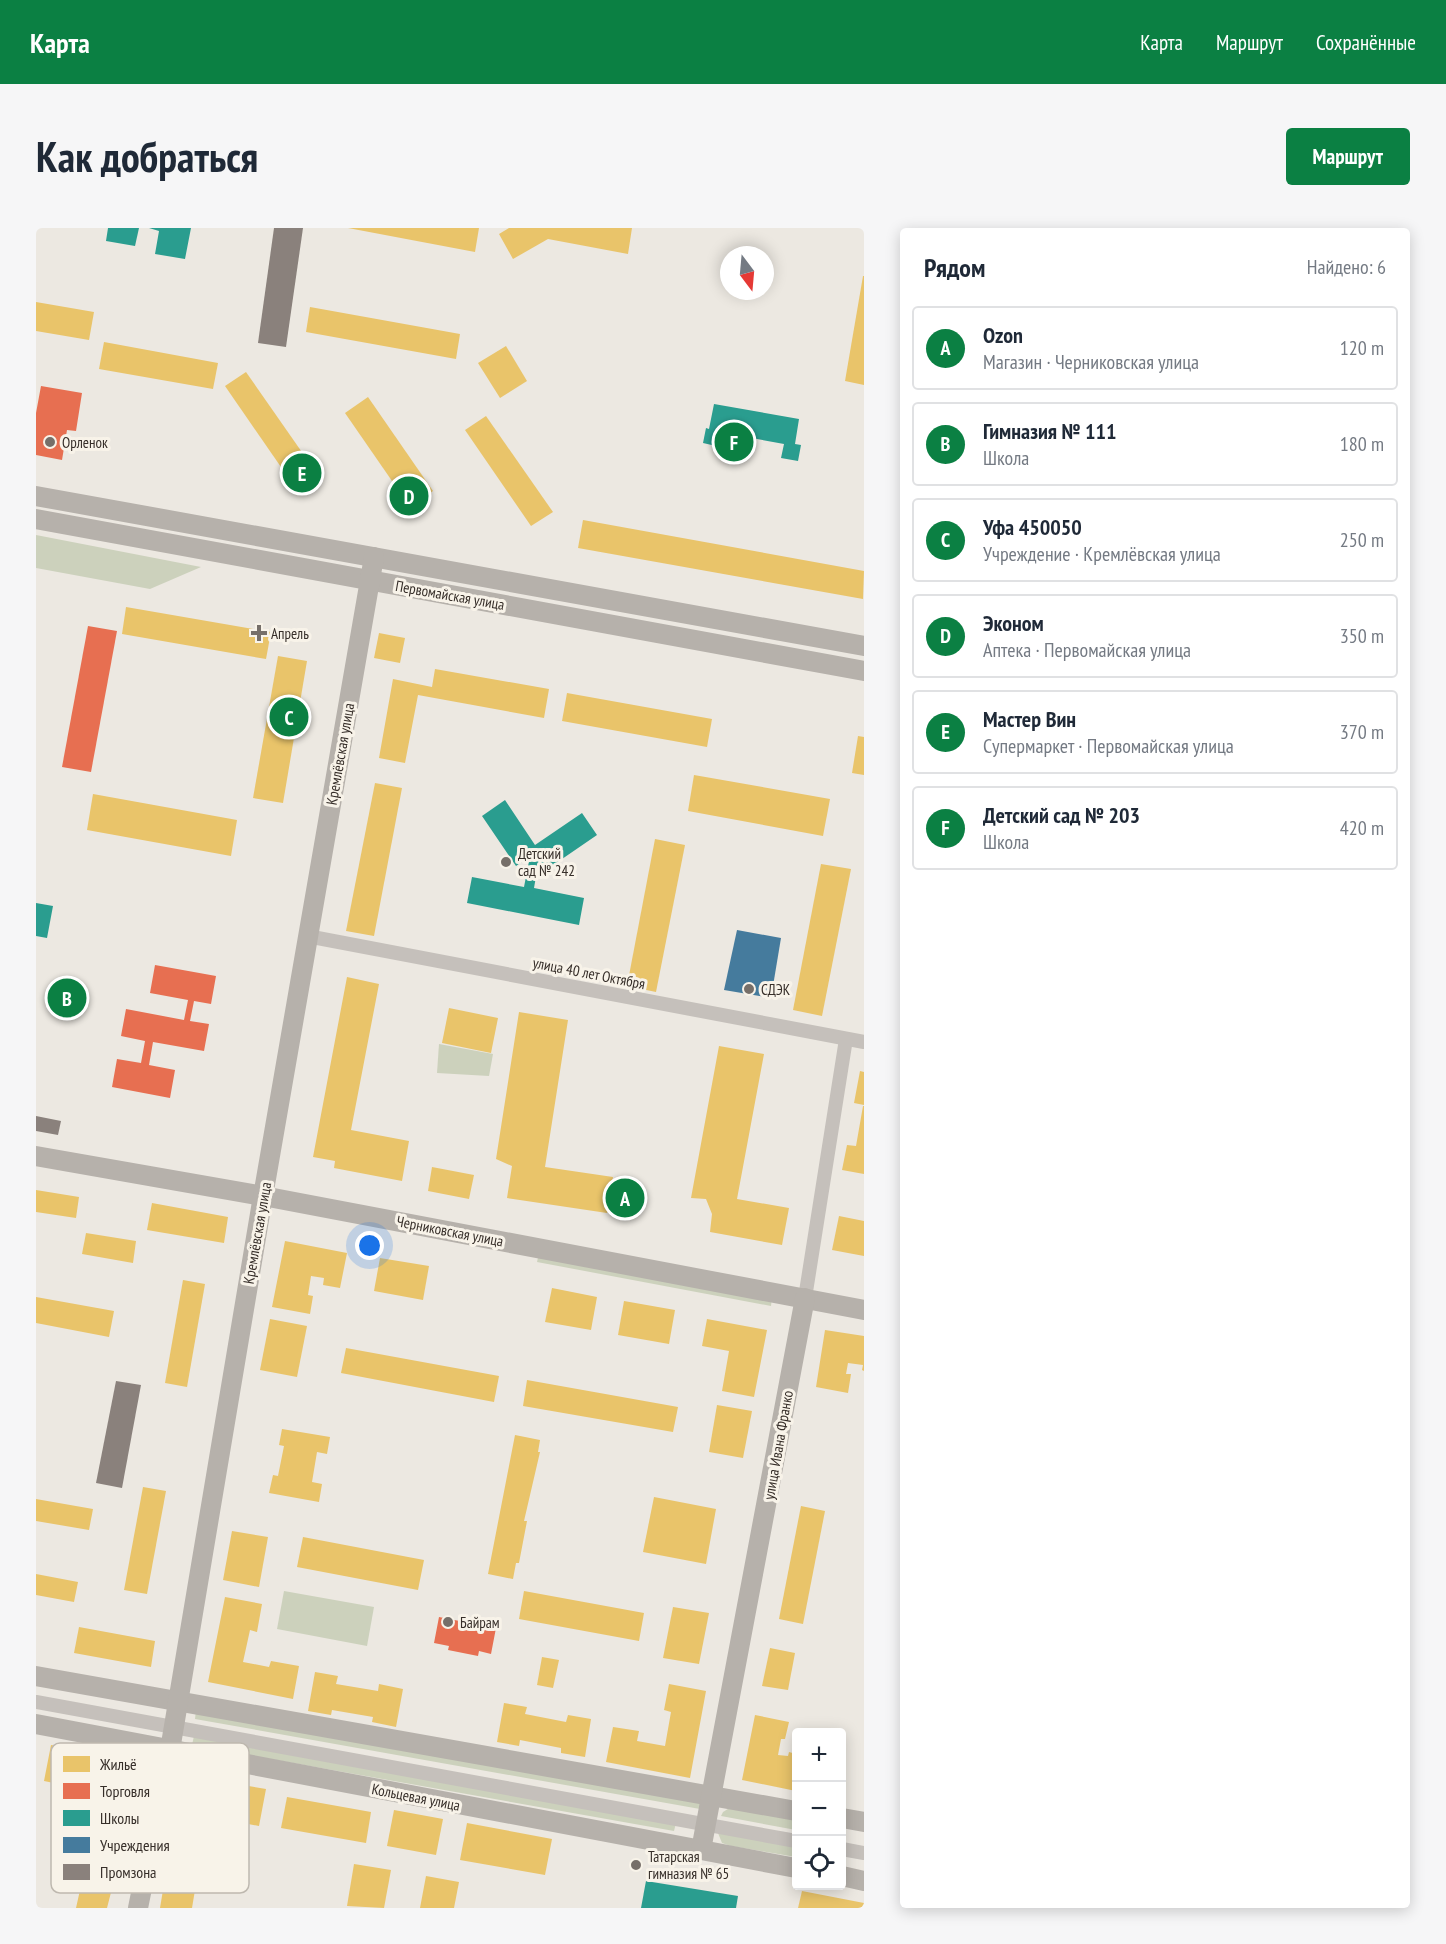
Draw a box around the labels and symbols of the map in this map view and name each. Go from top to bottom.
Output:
north arrow [720,246,774,300]
pin: F [714,420,754,464]
place label: Орленок [62,433,108,452]
marker: Орленок [43,435,57,449]
pin: E [282,450,322,496]
pin: D [390,474,428,518]
street label: Первомайская улица [394,576,506,614]
place label: Апрель [271,624,309,643]
marker: Апрель [252,626,266,640]
pin: C [270,694,308,740]
street label: Кремлёвская улица [322,702,358,806]
place label: Детский сад № 242 [518,844,575,880]
marker: Детский сад № 242 [499,855,513,869]
street label: улица 40 лет Октября [531,953,647,993]
pin: B [48,976,87,1020]
place label: СДЭК [761,980,791,999]
marker: СДЭК [742,982,756,996]
pin: A [606,1176,644,1220]
street label: Кремлёвская улица [239,1181,275,1285]
street label: Черниковская улица [395,1211,505,1251]
your location [355,1231,384,1260]
street label: улица Ивана Франко [759,1389,797,1501]
place label: Байрам [460,1613,500,1632]
marker: Байрам [441,1615,455,1629]
legend [51,1743,249,1893]
text: Жильё [99,1754,137,1774]
street label: Кольцевая улица [370,1779,462,1815]
text: Торговля [100,1781,150,1801]
text: Школы [100,1808,139,1828]
text: Учреждения [100,1835,170,1855]
place label: Татарская гимназия № 65 [648,1847,729,1883]
marker: Татарская гимназия № 65 [629,1858,643,1872]
text: Промзона [100,1862,157,1882]

